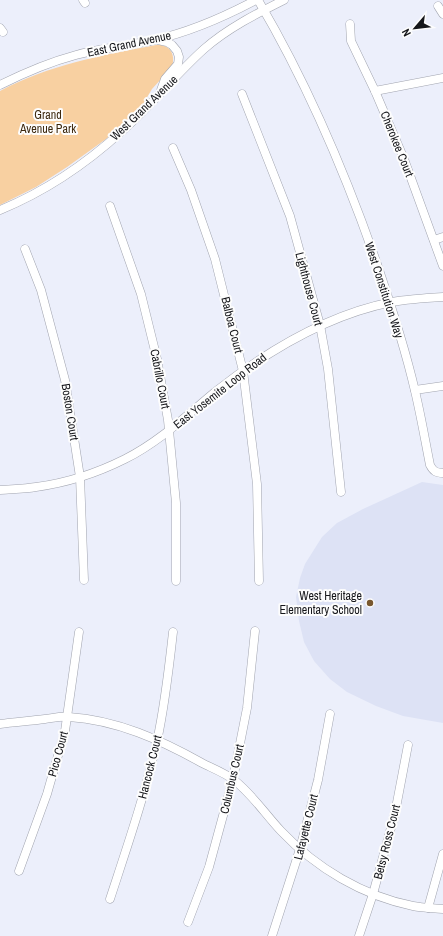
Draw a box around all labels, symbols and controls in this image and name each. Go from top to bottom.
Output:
north arrow [395,8,435,48]
street label: East Grand Avenue [86,27,172,61]
text: N [398,27,414,39]
street label: West Grand Avenue [107,72,181,144]
park label: Grand Avenue Park [19,107,76,137]
street label: Cherokee Court [377,109,418,179]
street label: West Constitution Way [361,240,407,340]
street label: Lighthouse Court [292,250,327,328]
street label: Balboa Court [217,295,247,355]
street label: Cabrillo Court [146,348,174,411]
street label: East Yosemite Loop Road [170,350,270,432]
street label: Boston Court [58,382,82,442]
place label: West Heritage Elementary School [279,588,362,618]
marker: West Heritage Elementary School [365,598,375,608]
street label: Pico Court [44,729,72,779]
street label: Hancock Court [134,733,166,801]
street label: Columbus Court [216,742,248,815]
street label: Lafayette Court [290,792,322,862]
street label: Betsy Ross Court [370,803,404,881]

